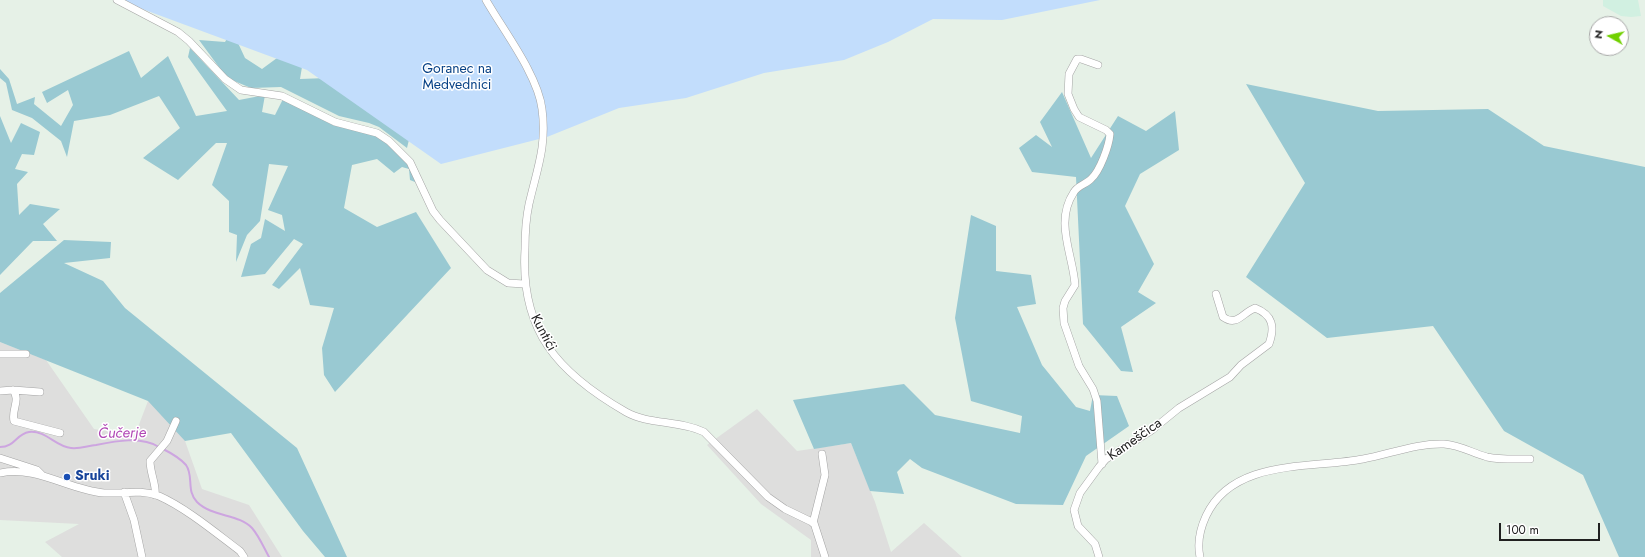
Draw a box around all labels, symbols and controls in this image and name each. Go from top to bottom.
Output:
north arrow [1589,16,1629,56]
text: N [1590,29,1607,40]
park label: Goranec na Medvednici [422,62,492,94]
street label: Kuntići [526,312,560,354]
street label: Kameščica [1105,415,1165,465]
water label: Čučerje [98,425,146,443]
place label: Sruki [75,469,109,485]
marker: Sruki [62,472,72,482]
scale bar [1501,515,1602,541]
text: 100 m [1506,521,1539,539]

